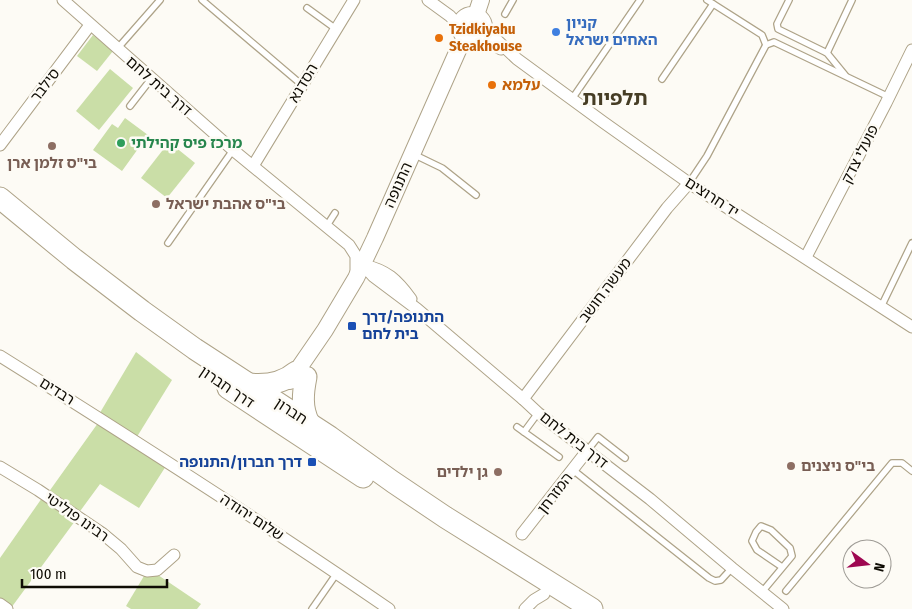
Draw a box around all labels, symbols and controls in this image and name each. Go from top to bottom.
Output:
place label: קניון האחים ישראל [566,14,658,49]
place label: Tzidkiyahu Steakhouse [449,20,523,55]
marker: קניון האחים ישראל [550,26,562,38]
marker: Tzidkiyahu Steakhouse [433,32,445,44]
street label: דרך בית לחם [122,52,196,120]
street label: הסדנא [284,60,322,106]
street label: סילבר [27,65,63,105]
place label: עלמא [502,76,540,94]
marker: עלמא [486,79,498,91]
district label: תלפיות [582,86,648,110]
street label: פועלי צדק [837,121,883,187]
place label: מרכז פיס קהילתי [131,134,243,152]
marker: מרכז פיס קהילתי [115,137,127,149]
marker: בי"ס זלמן ארן [46,140,58,152]
place label: בי"ס זלמן ארן [7,154,97,172]
street label: התנופה [380,159,416,211]
street label: יד חרוצים [682,173,742,221]
place label: בי"ס אהבת ישראל [166,195,286,213]
marker: בי"ס אהבת ישראל [150,198,162,210]
street label: מעשה חושב [575,254,635,326]
place label: התנופה/דרך בית לחם [362,308,444,343]
marker: התנופה/דרך בית לחם [346,320,358,332]
street label: דרך חברון [196,362,258,412]
street label: רבדים [36,373,78,409]
street label: חברון [271,394,311,428]
street label: דרך בית לחם [536,408,612,472]
place label: דרך חברון/התנופה [179,453,302,471]
marker: דרך חברון/התנופה [306,456,318,468]
place label: בי"ס ניצנים [801,457,875,475]
marker: בי"ס ניצנים [785,460,797,472]
place label: גן ילדים [436,463,488,481]
marker: גן ילדים [492,466,504,478]
street label: המזרחן [533,469,577,517]
street label: רבינו פוליטי [42,489,112,545]
street label: שלום יהודה [217,490,287,544]
north arrow [842,539,892,589]
scale bar [22,556,168,588]
text: N [870,561,888,573]
text: 100 m [30,565,67,583]

